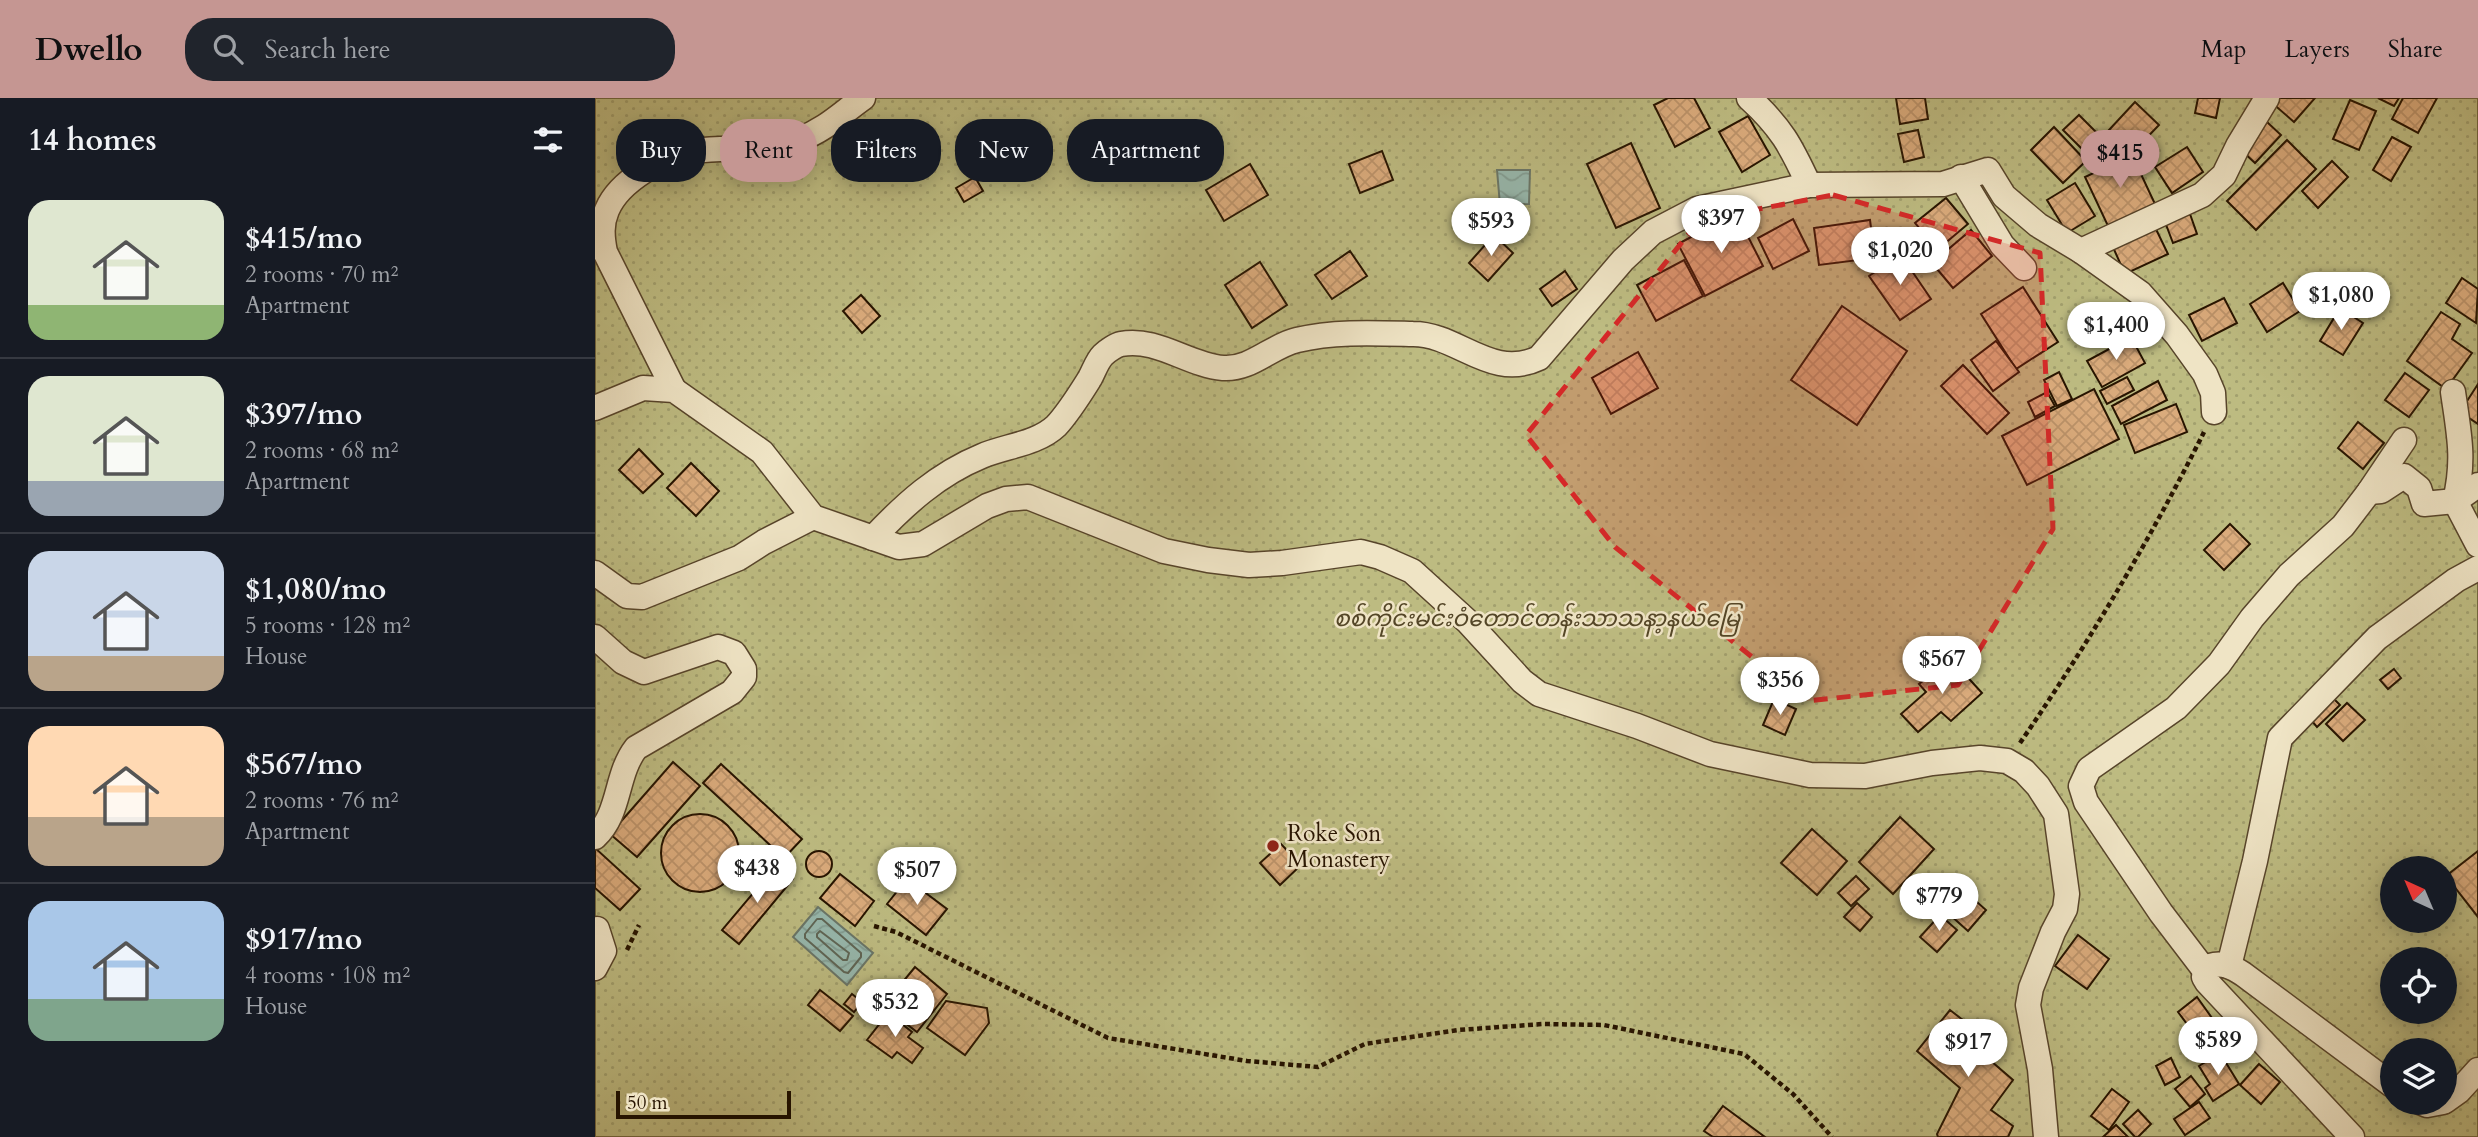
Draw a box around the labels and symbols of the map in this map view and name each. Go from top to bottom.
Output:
pin: $415 [2079,130,2161,190]
pin: $397 [1680,195,1762,255]
pin: $593 [1450,198,1532,258]
pin: $1,020 [1843,228,1957,287]
pin: $1,080 [2284,272,2398,332]
pin: $1,400 [2059,302,2173,362]
park label: စစ်ကိုင်းမင်းဝံတောင်တန်းသာသနာ့နယ်မြေ [1334,602,1744,637]
pin: $567 [1901,636,1983,696]
pin: $356 [1739,658,1821,717]
place label: Roke Son Monastery [1287,818,1390,875]
marker: Roke Son Monastery [1265,838,1281,854]
pin: $438 [716,846,798,905]
pin: $507 [876,848,958,907]
north arrow [2380,856,2457,933]
pin: $779 [1898,874,1980,933]
pin: $532 [854,979,936,1039]
pin: $589 [2177,1018,2259,1077]
pin: $917 [1927,1020,2009,1079]
scale bar [616,1088,791,1120]

